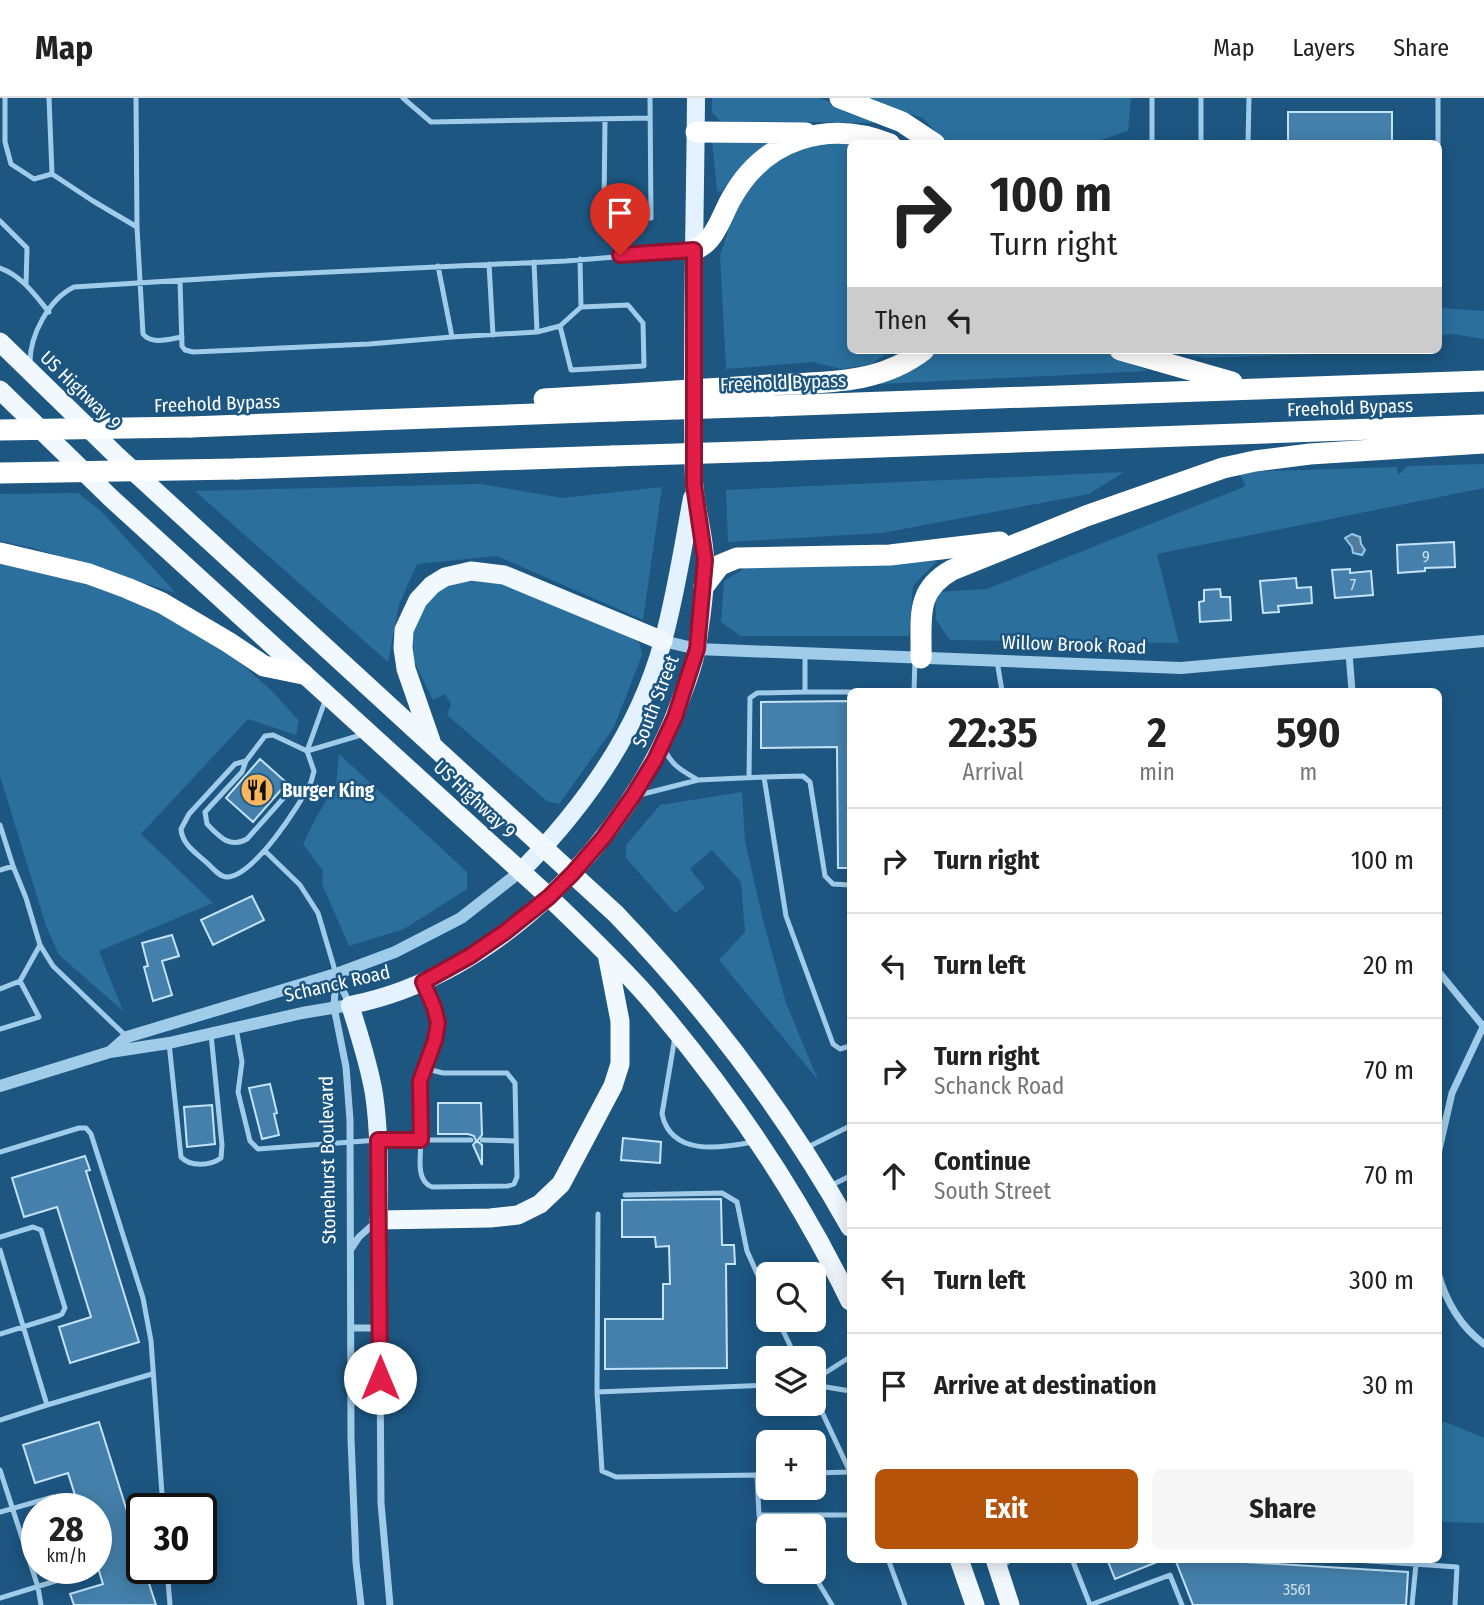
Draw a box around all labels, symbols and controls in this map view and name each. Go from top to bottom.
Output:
text: Map [35,28,93,68]
text: Map [1213,34,1255,62]
text: Layers [1293,34,1355,62]
text: Share [1393,34,1449,62]
text: 100 m [990,165,1112,224]
icon: right [875,168,966,259]
pin [590,183,650,255]
icon: arrive [601,194,639,232]
text: Turn right [990,225,1117,263]
icon: left [941,301,979,339]
text: Then [875,305,927,336]
street label: US Highway 9 [35,346,126,435]
street label: Freehold Bypass [720,369,846,396]
street label: Freehold Bypass [154,390,280,417]
street label: Freehold Bypass [1287,394,1413,421]
house number: 9 [1422,547,1430,566]
house number: 7 [1350,575,1357,594]
street label: Willow Brook Road [1001,630,1147,659]
street label: South Street [627,651,684,750]
text: 22:35 [948,708,1038,758]
text: 2 [1147,708,1167,758]
text: 590 [1276,708,1341,758]
street label: US Highway 9 [429,756,520,843]
text: Arrival [963,758,1024,786]
text: min [1139,758,1175,786]
text: m [1300,758,1317,786]
restaurant icon: Burger King [238,771,276,809]
place label: Burger King [282,779,375,802]
icon: right [875,842,913,880]
text: Turn right [934,845,1040,876]
text: 100 m [1351,845,1414,876]
icon: left [875,947,913,985]
text: Turn left [934,950,1026,981]
text: 20 m [1363,950,1414,981]
street label: Schanck Road [282,960,392,1007]
text: Turn right [934,1041,1040,1072]
icon: right [875,1052,913,1090]
text: 70 m [1364,1055,1414,1086]
text: Schanck Road [934,1072,1064,1100]
street label: Stonehurst Boulevard [315,1076,340,1244]
text: Continue [934,1146,1031,1177]
icon: ahead [875,1157,913,1195]
text: 70 m [1364,1160,1414,1191]
text: South Street [934,1177,1051,1205]
map controls [756,1262,826,1584]
button: search [756,1262,826,1332]
icon: left [875,1262,913,1300]
text: Turn left [934,1265,1026,1296]
text: 300 m [1349,1265,1414,1296]
position arrow [343,1341,417,1415]
button: layers [756,1346,826,1416]
icon: arrive [875,1367,913,1405]
text: Arrive at destination [934,1370,1157,1401]
text: 30 m [1363,1370,1414,1401]
button: + [756,1430,826,1500]
button: Exit [875,1469,1138,1549]
button: Share [1152,1469,1414,1549]
speed limit sign: 30 [126,1493,217,1584]
text: 28 [49,1508,84,1550]
button: − [756,1514,826,1584]
text: km/h [46,1545,87,1567]
house number: 3561 [1283,1580,1311,1599]

